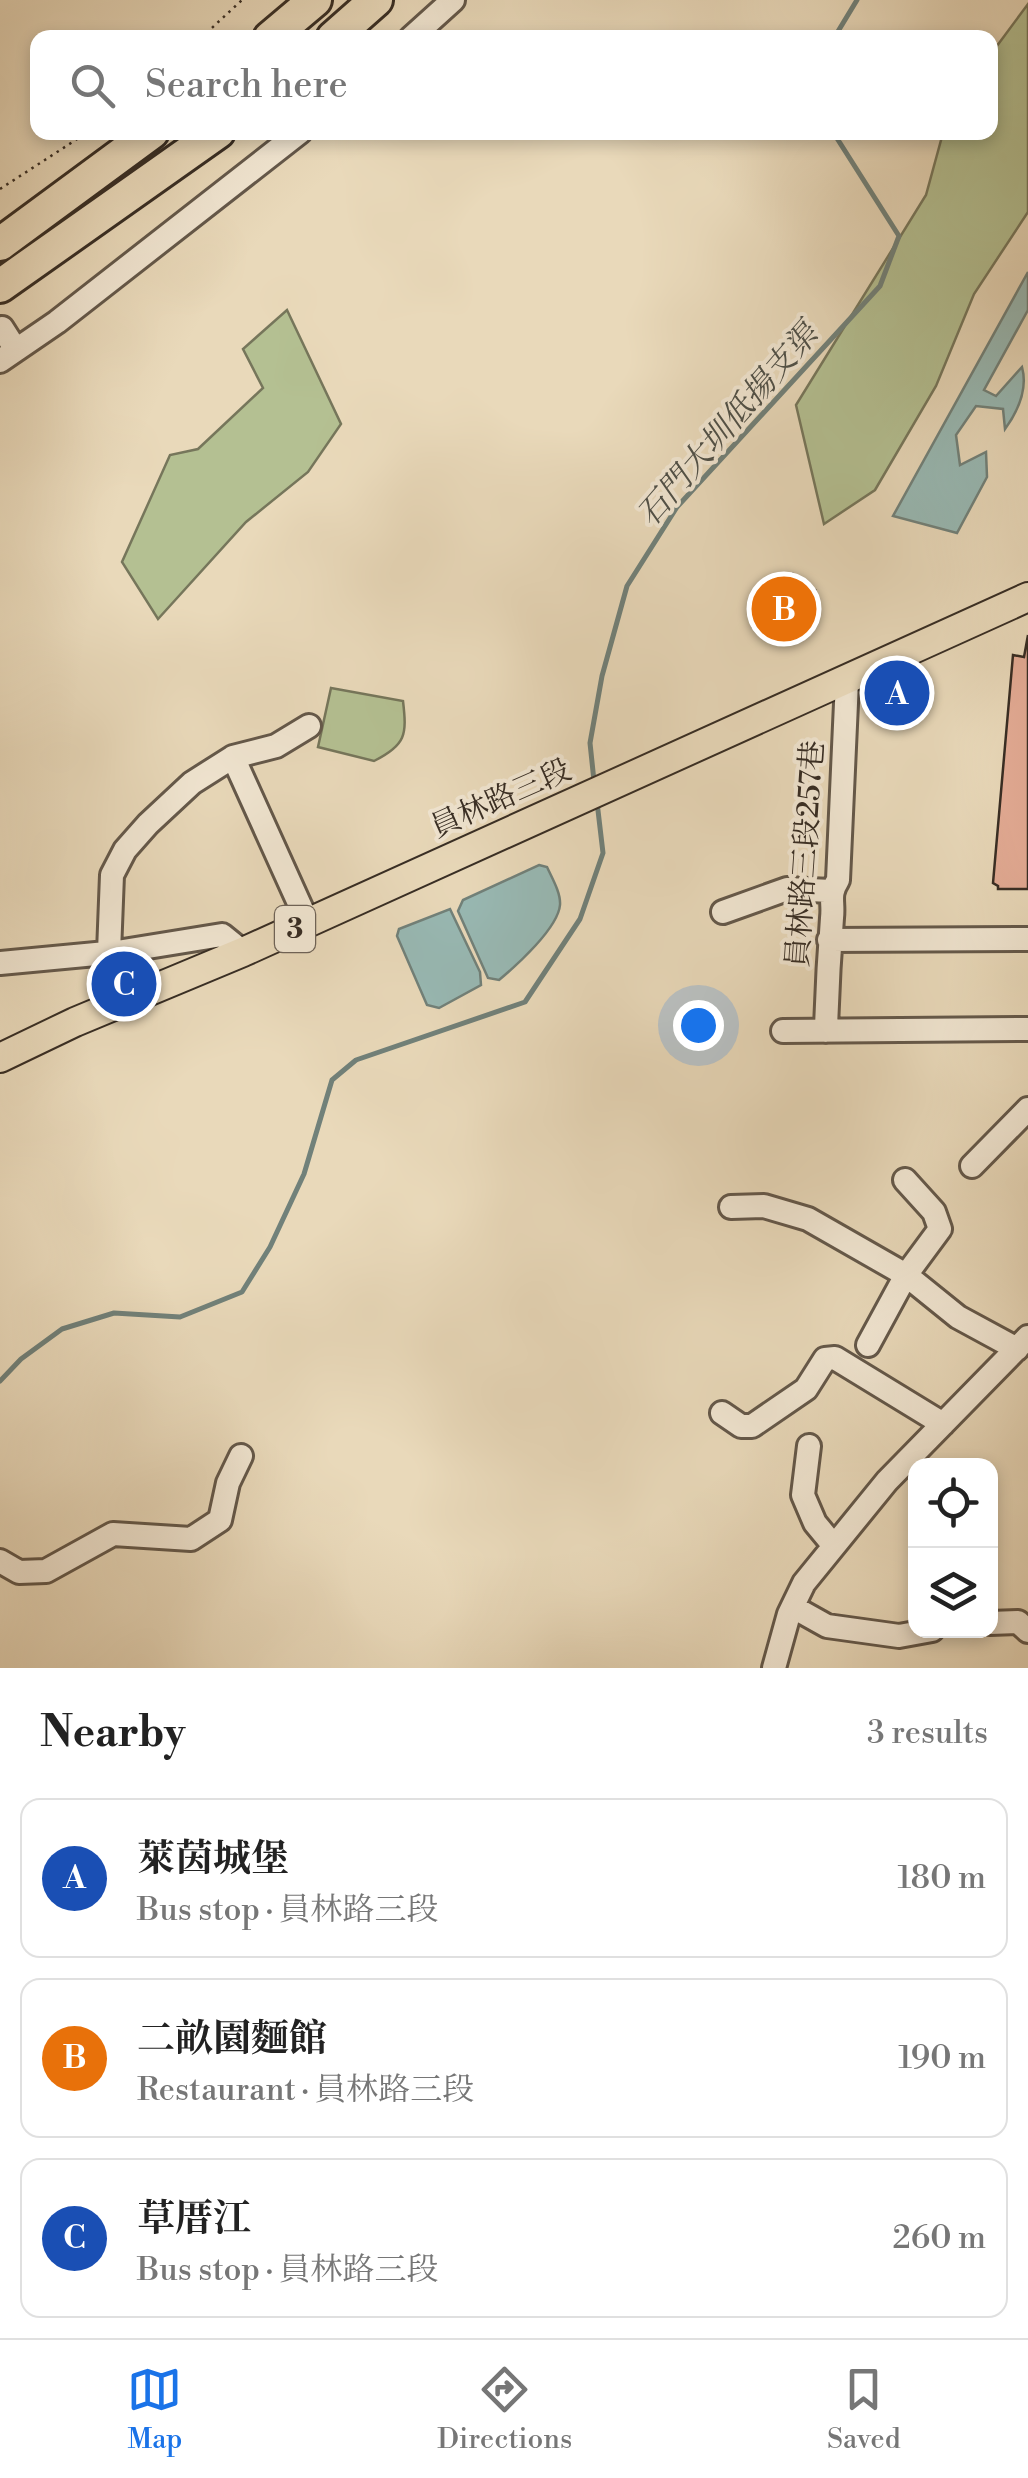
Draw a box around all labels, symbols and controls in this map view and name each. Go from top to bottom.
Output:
search box [30,30,998,140]
icon: search [65,58,120,113]
text: Search here [145,62,348,109]
water label: 石門大圳低揚支渠 [629,312,830,535]
pin: B [752,572,816,646]
pin: A [864,656,930,730]
street label: 員林路三段257巷 [779,739,833,969]
street label: 員林路三段 [425,751,577,847]
road number: 3 [275,906,315,952]
pin: C [92,946,156,1022]
your location [673,1000,724,1051]
map controls [908,1458,998,1638]
button: locate [908,1458,998,1548]
button: layers [908,1548,998,1638]
text: Nearby [40,1707,185,1760]
text: 3 results [867,1713,988,1753]
text: 萊茵城堡 [137,1836,289,1883]
text: A [63,1858,86,1898]
text: 180 m [897,1858,986,1898]
text: Bus stop · 員林路三段 [137,1890,439,1930]
text: 二畝園麵館 [137,2016,327,2063]
text: B [62,2038,87,2078]
text: 190 m [898,2038,986,2078]
text: Restaurant · 員林路三段 [137,2070,474,2110]
text: 草厝江 [137,2196,251,2243]
text: C [63,2218,86,2258]
text: 260 m [893,2218,986,2258]
text: Bus stop · 員林路三段 [137,2250,439,2290]
tab: Map [127,2362,182,2457]
tab: Directions [437,2362,572,2457]
tab: Saved [827,2362,901,2457]

